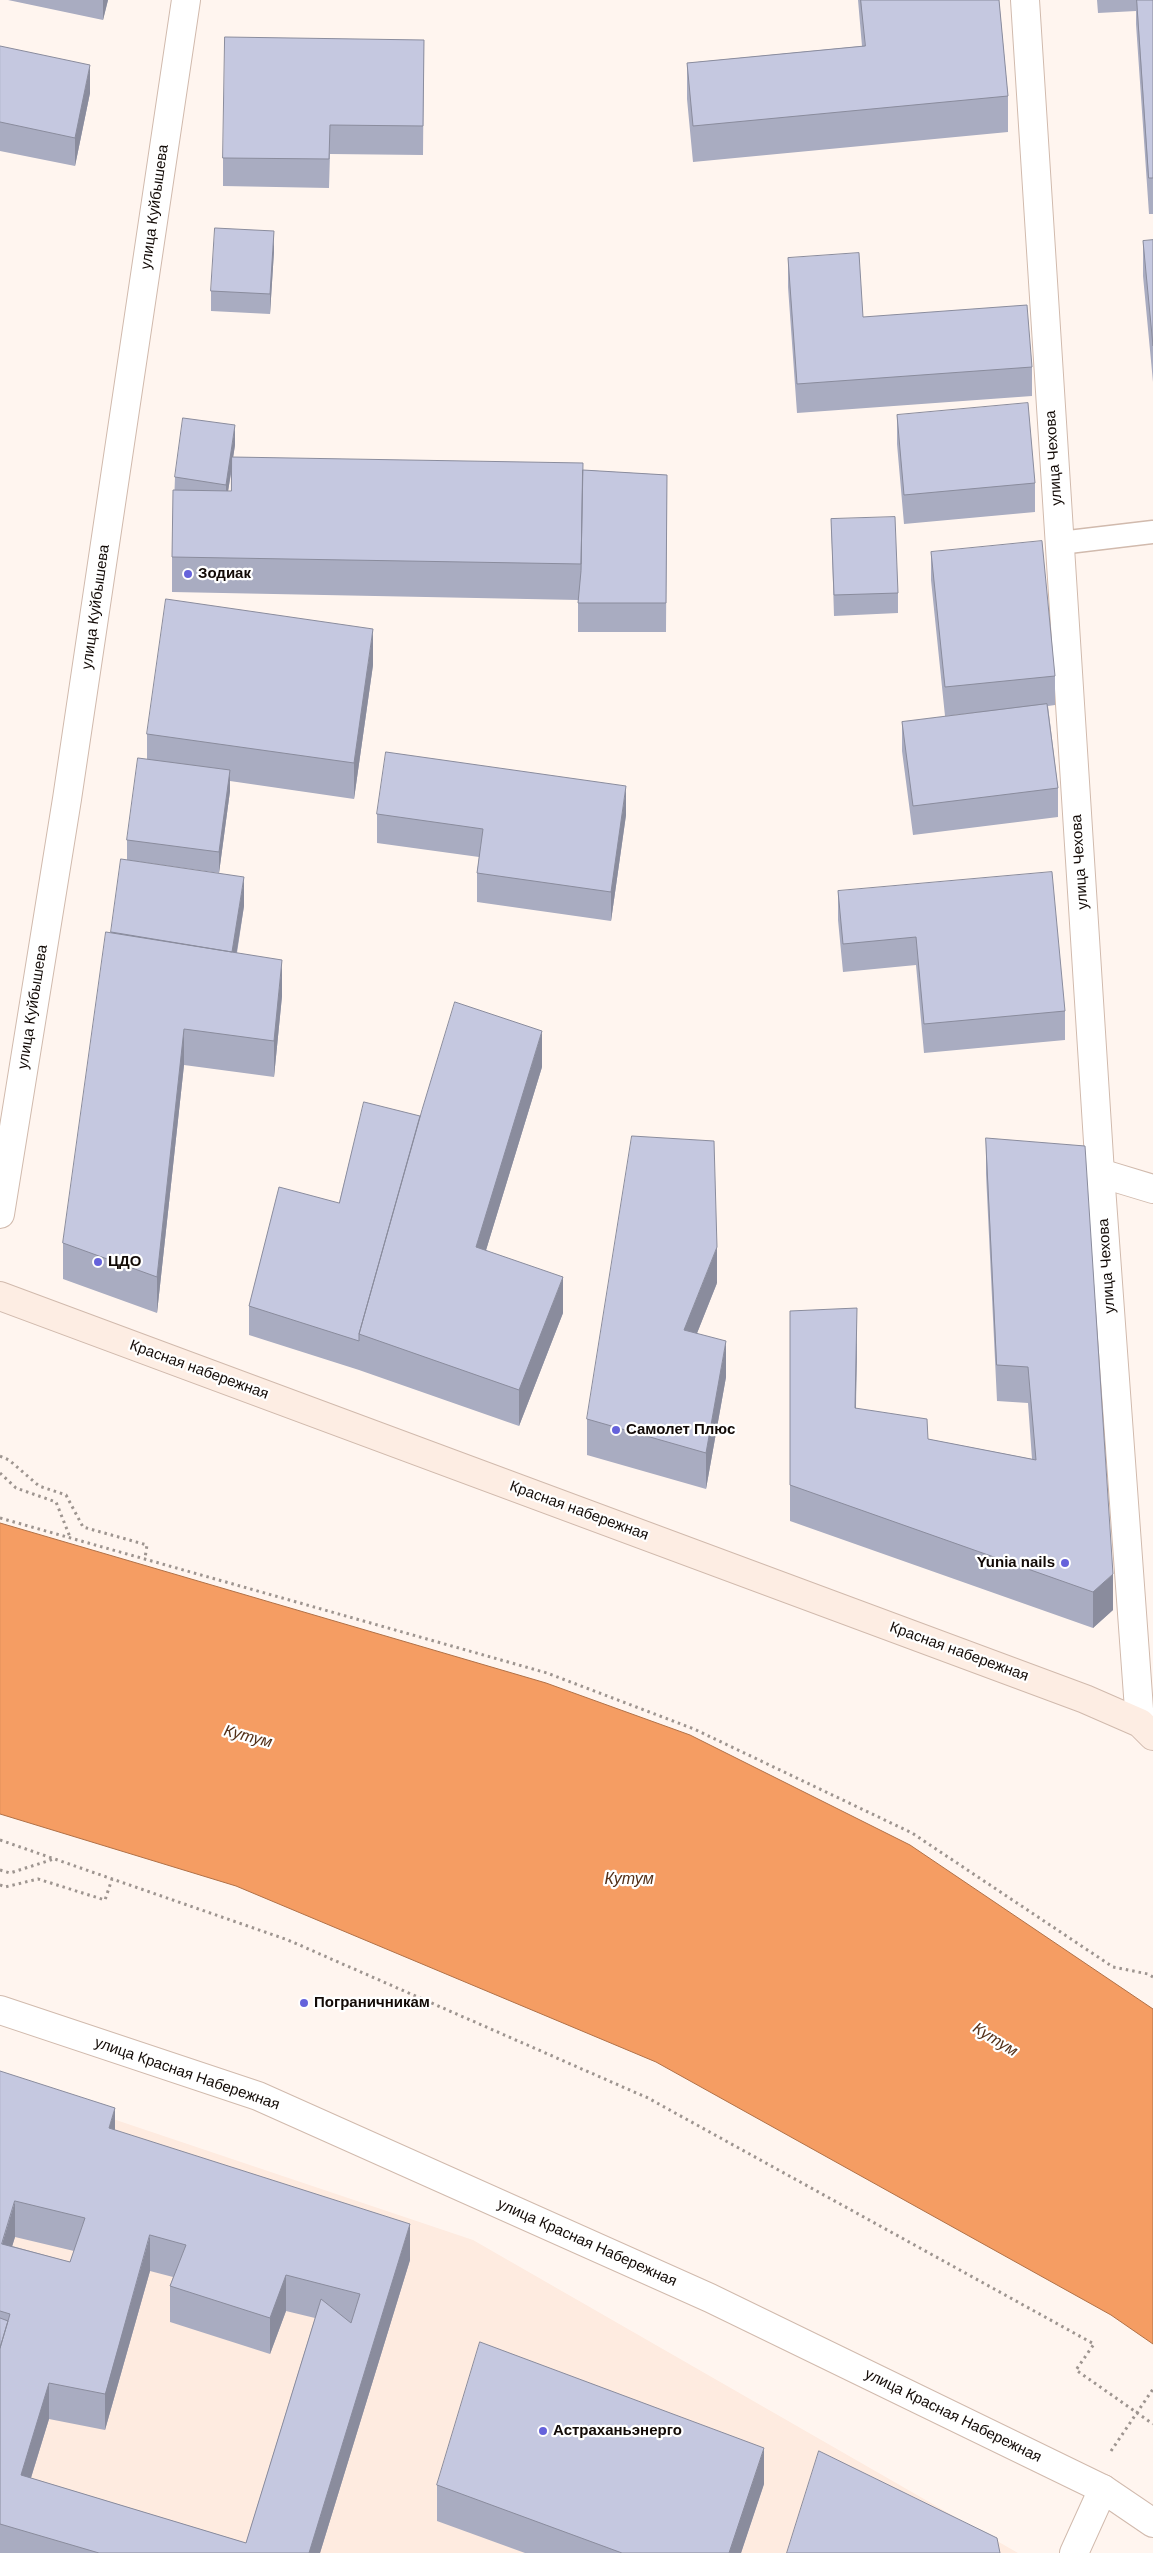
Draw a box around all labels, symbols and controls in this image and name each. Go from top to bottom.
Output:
street label: улица Куйбышева [137,143,173,271]
street label: улица Чехова [1042,410,1066,506]
street label: улица Куйбышева [78,543,114,671]
place label: Зодиак [198,565,251,583]
marker: Зодиак [182,568,194,580]
street label: улица Чехова [1068,814,1092,910]
street label: улица Куйбышева [14,943,52,1071]
street label: улица Чехова [1095,1218,1119,1314]
place label: ЦДО [108,1253,141,1271]
marker: ЦДО [92,1256,104,1268]
street label: Красная набережная [127,1336,271,1404]
place label: Самолет Плюс [626,1421,735,1439]
marker: Самолет Плюс [610,1424,622,1436]
street label: Красная набережная [507,1477,651,1545]
place label: Yunia nails [977,1554,1055,1572]
marker: Yunia nails [1059,1557,1071,1569]
street label: Красная набережная [887,1618,1031,1686]
water label: Кутум [222,1721,274,1753]
water label: Кутум [604,1870,654,1890]
place label: Пограничникам [314,1994,430,2012]
marker: Пограничникам [298,1997,310,2009]
water label: Кутум [969,2019,1021,2061]
street label: улица Красная Набережная [92,2034,282,2114]
street label: улица Красная Набережная [495,2195,679,2291]
street label: улица Красная Набережная [862,2365,1044,2467]
place label: Астраханьэнерго [553,2422,682,2440]
marker: Астраханьэнерго [537,2425,549,2437]

